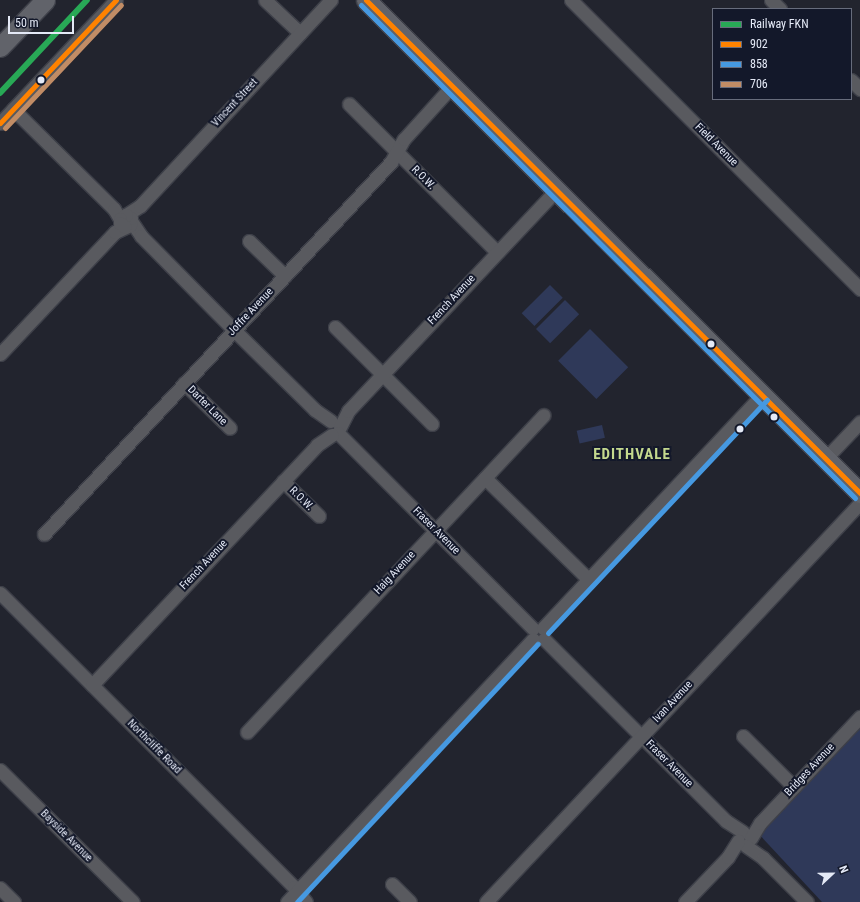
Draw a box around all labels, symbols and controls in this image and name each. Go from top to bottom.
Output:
scale bar [10,8,76,34]
legend [712,8,852,100]
text: 50 m [15,16,39,30]
text: Railway FKN [750,17,809,31]
text: 902 [750,37,768,51]
text: 858 [750,57,768,71]
unlabelled marker [36,75,46,85]
street label: Vincent Street [209,76,261,130]
text: 706 [750,77,768,91]
street label: Field Avenue [692,121,740,169]
street label: R.O.W. [408,163,438,193]
street label: French Avenue [426,272,478,328]
street label: Joffre Avenue [226,285,276,339]
unlabelled marker [706,339,716,349]
street label: Darter Lane [184,383,230,429]
unlabelled marker [769,412,779,422]
unlabelled marker [735,424,745,434]
district label: EDITHVALE [593,446,671,464]
street label: R.O.W. [286,484,316,514]
street label: Fraser Avenue [410,505,462,557]
street label: French Avenue [178,537,230,593]
street label: Haig Avenue [372,549,418,597]
street label: Ivan Avenue [650,678,696,726]
street label: Northcliffe Road [124,717,184,777]
street label: Fraser Avenue [643,738,695,790]
street label: Bridges Avenue [782,741,838,799]
street label: Bayside Avenue [37,807,95,865]
north arrow [812,854,852,894]
text: N [836,864,851,875]

